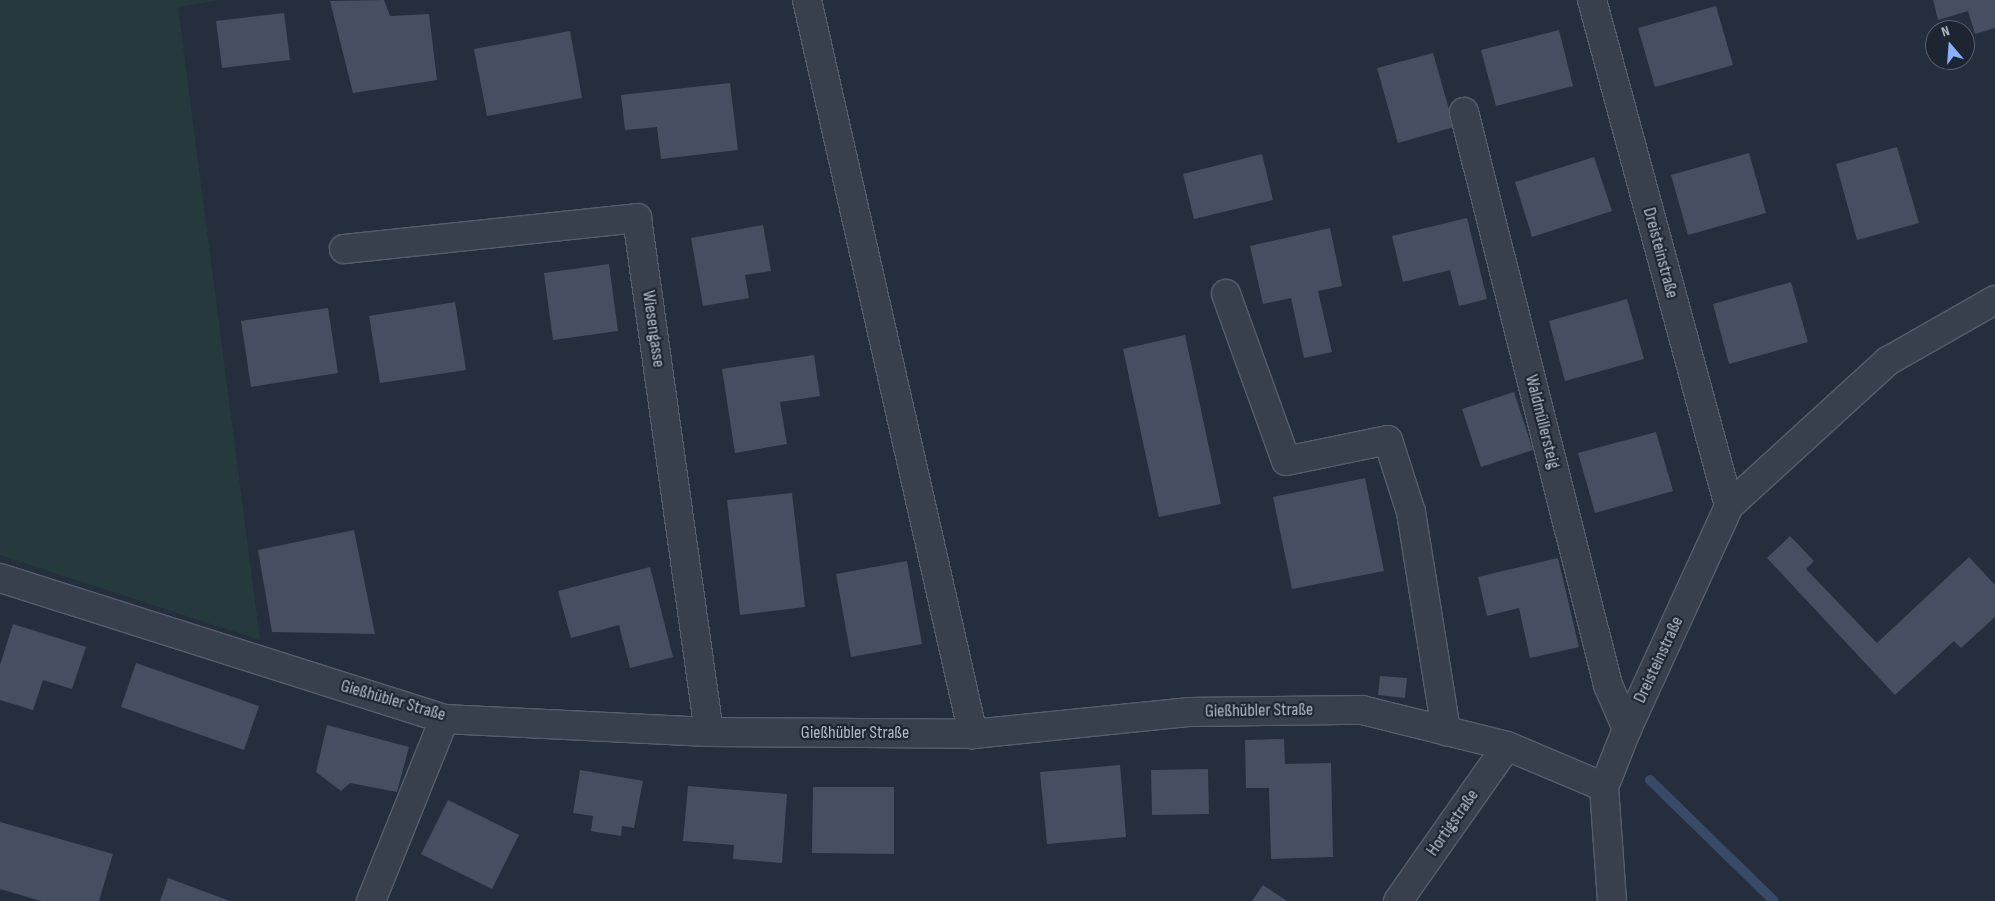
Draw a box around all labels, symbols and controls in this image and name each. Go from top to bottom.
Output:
north arrow [1925,20,1975,70]
text: N [1939,22,1952,40]
street label: Dreisteinstraße [1638,205,1682,301]
street label: Wiesengasse [637,289,669,369]
street label: Waldmüllersteig [1520,373,1564,471]
street label: Dreisteinstraße [1630,613,1688,707]
street label: Gießhübler Straße [338,676,448,726]
street label: Gießhübler Straße [1205,699,1313,723]
street label: Gießhübler Straße [801,722,909,744]
street label: Hortigstraße [1422,785,1484,861]

